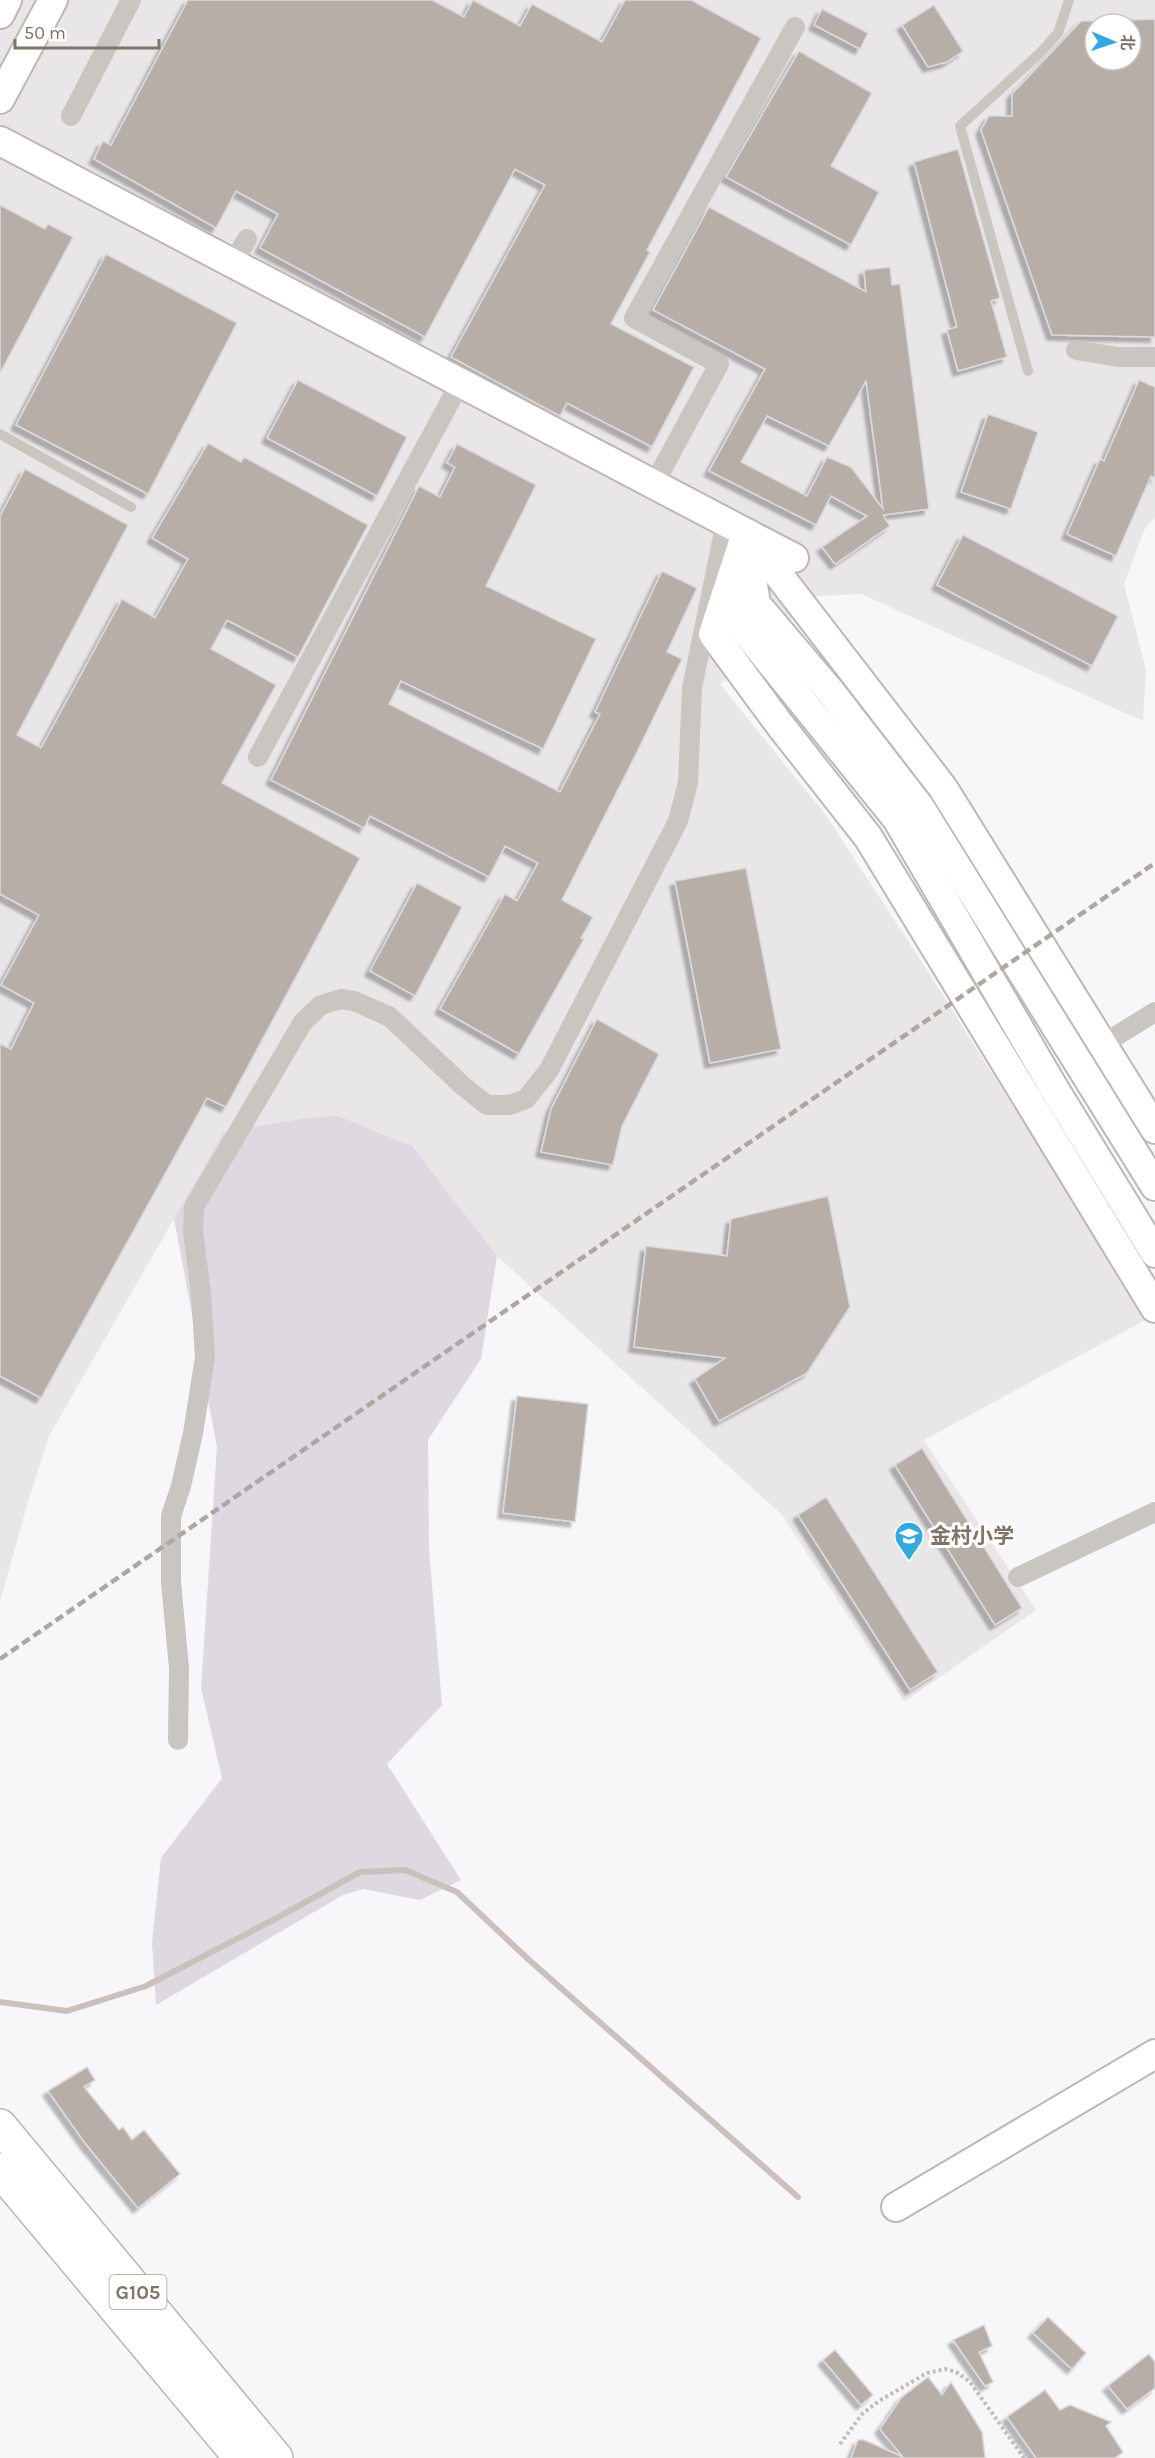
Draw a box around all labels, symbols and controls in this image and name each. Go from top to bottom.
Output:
scale bar [15,12,159,50]
north arrow [1083,12,1143,72]
text: 50 m [24,22,66,44]
text: 北 [1118,34,1137,51]
school or university icon: 金村小学 [893,1520,925,1562]
place label: 金村小学 [930,1524,1014,1548]
road number: G105 [110,2275,166,2309]

